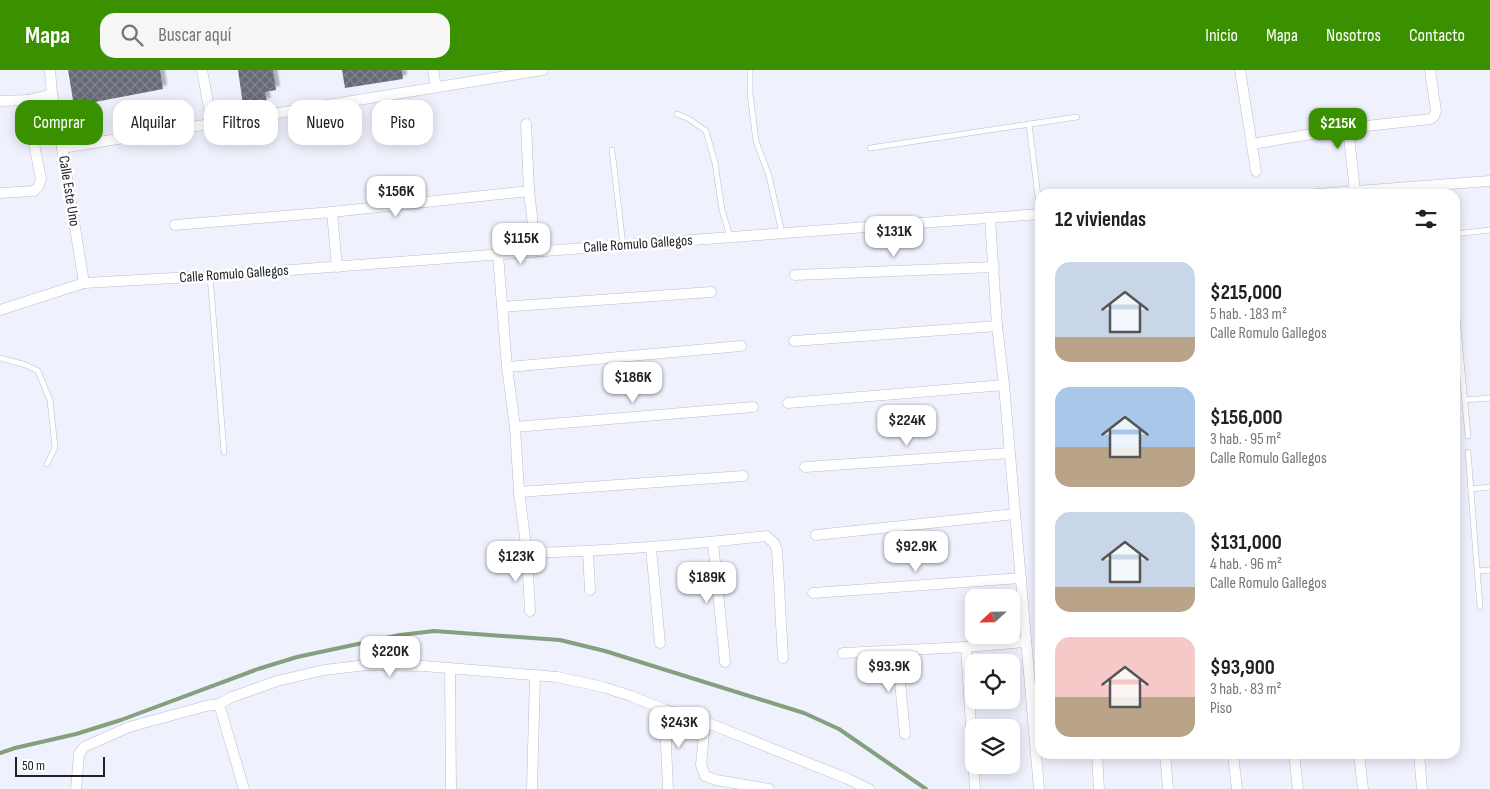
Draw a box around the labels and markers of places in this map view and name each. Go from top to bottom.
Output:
pin: $215K [1303,108,1373,150]
pin: $156K [361,176,431,218]
pin: $131K [859,216,929,258]
pin: $115K [486,222,556,265]
pin: $186K [598,362,668,404]
pin: $224K [872,404,942,447]
pin: $92.9K [875,530,957,573]
pin: $123K [481,540,551,583]
pin: $189K [672,562,742,604]
pin: $220K [355,636,425,678]
pin: $93.9K [848,650,930,693]
pin: $243K [644,706,714,749]

